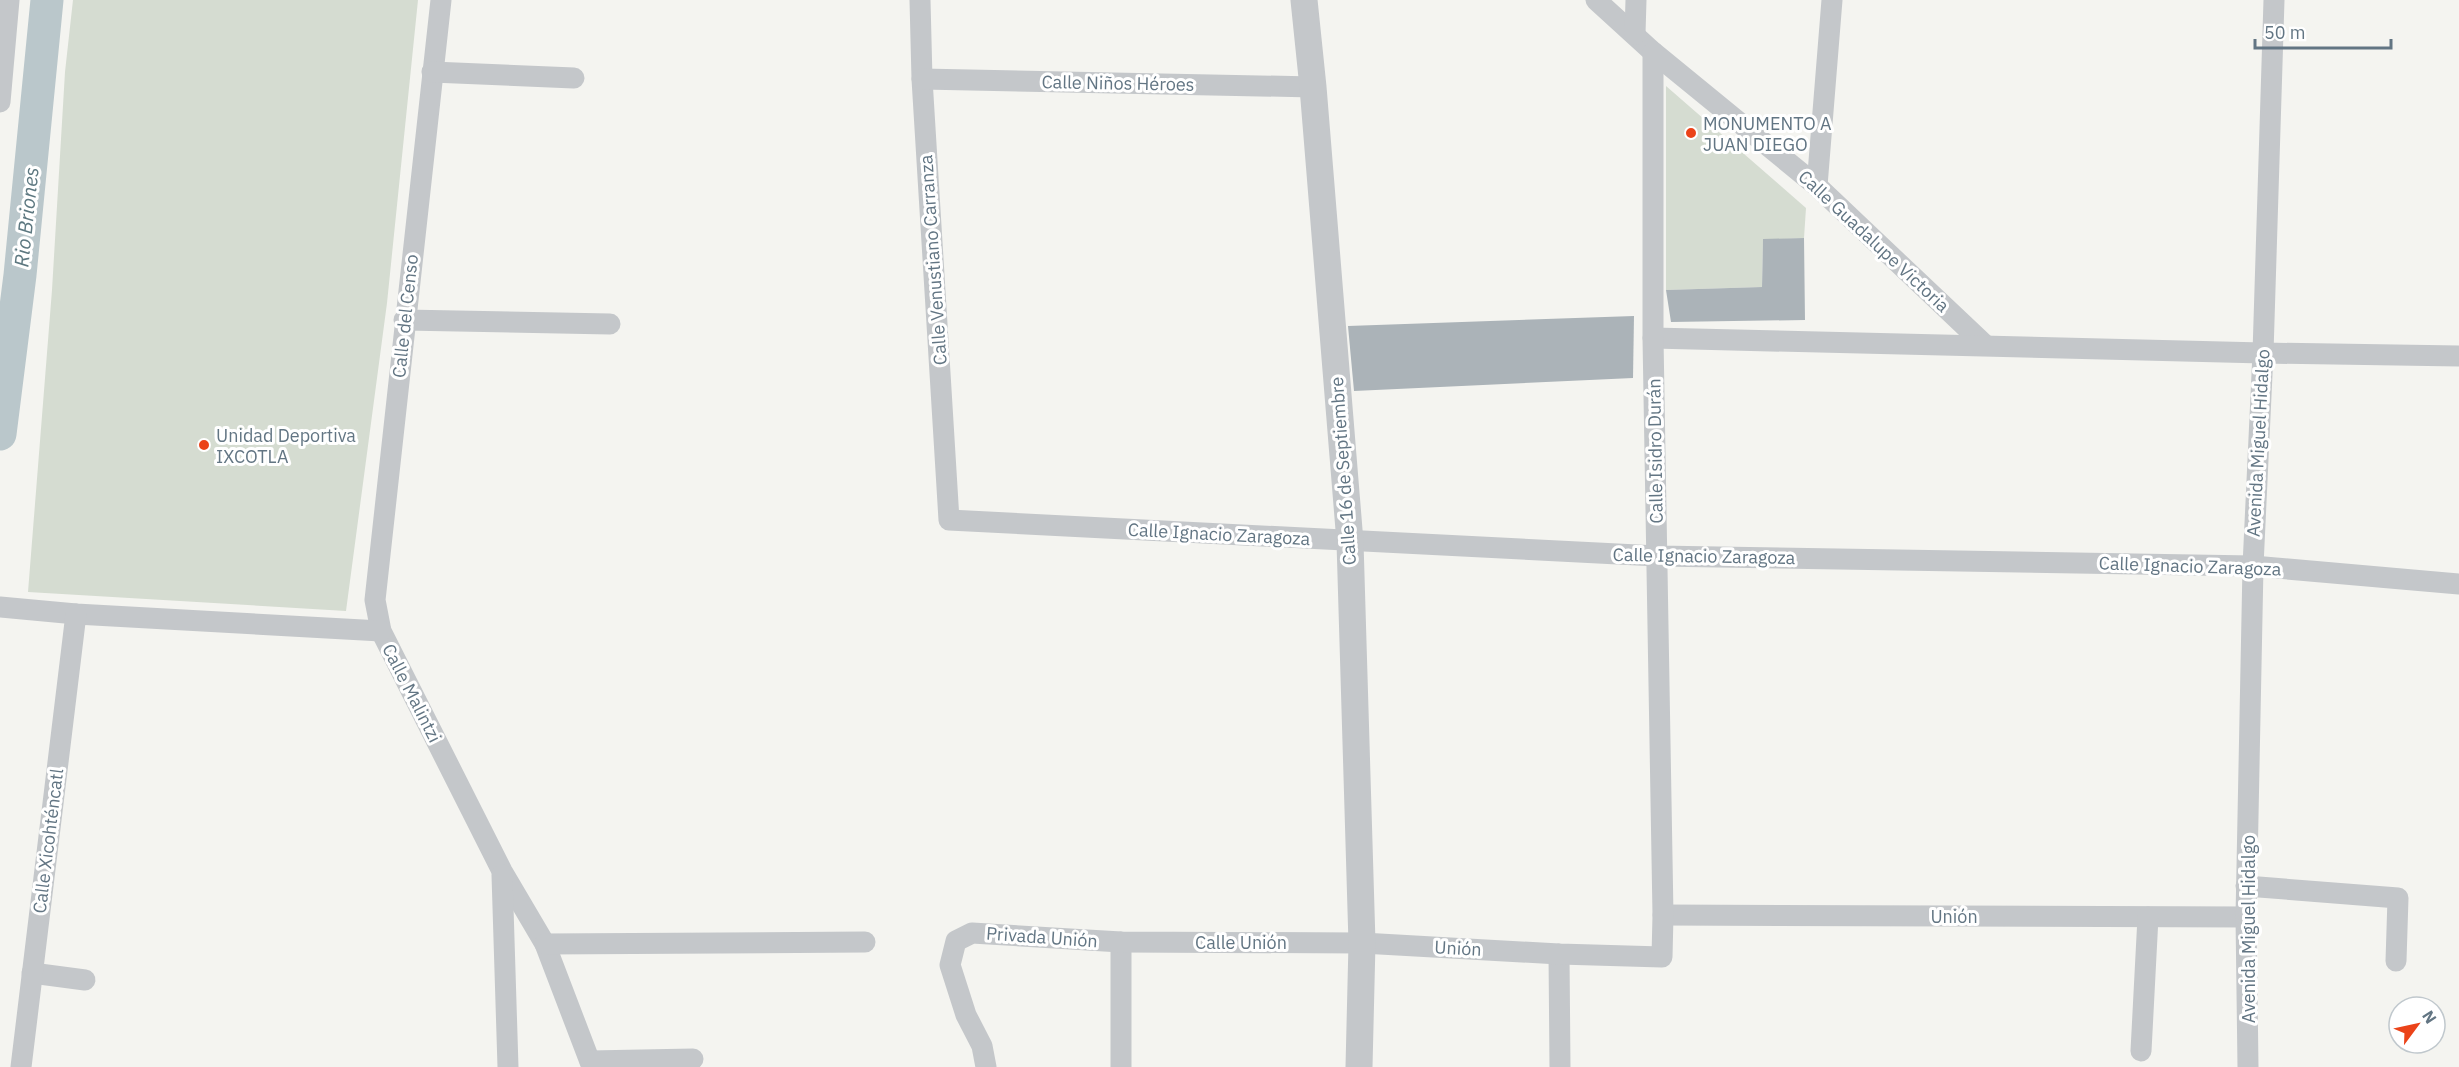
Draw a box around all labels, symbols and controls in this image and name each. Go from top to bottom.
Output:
scale bar [2255,12,2392,50]
text: 50 m [2264,21,2306,44]
street label: Calle Niños Héroes [1041,70,1195,96]
place label: MONUMENTO A JUAN DIEGO [1703,112,1832,156]
marker: MONUMENTO A JUAN DIEGO [1684,126,1698,140]
street label: Calle Venustiano Carranza [914,154,952,366]
street label: Calle Guadalupe Victoria [1794,165,1955,317]
water label: Rio Briones [7,166,45,268]
street label: Calle del Censo [387,253,423,379]
street label: Avenida Miguel Hidalgo [2242,348,2274,538]
street label: Calle 16 de Septiembre [1325,376,1361,566]
street label: Calle Isidro Durán [1642,378,1668,524]
place label: Unidad Deportiva IXCOTLA [216,424,356,468]
marker: Unidad Deportiva IXCOTLA [197,438,211,452]
street label: Calle Ignacio Zaragoza [1127,518,1311,550]
street label: Calle Ignacio Zaragoza [1613,543,1796,569]
street label: Calle Ignacio Zaragoza [2098,551,2282,581]
street label: Calle Malintzi [377,640,447,746]
street label: Calle Xicohténcatl [28,767,68,915]
street label: Avenida Miguel Hidalgo [2237,835,2260,1023]
street label: Unión [1930,905,1978,928]
street label: Privada Unión [985,922,1099,952]
street label: Calle Unión [1195,931,1287,954]
street label: Unión [1434,935,1482,961]
north arrow [2387,995,2447,1055]
text: N [2418,1007,2441,1027]

